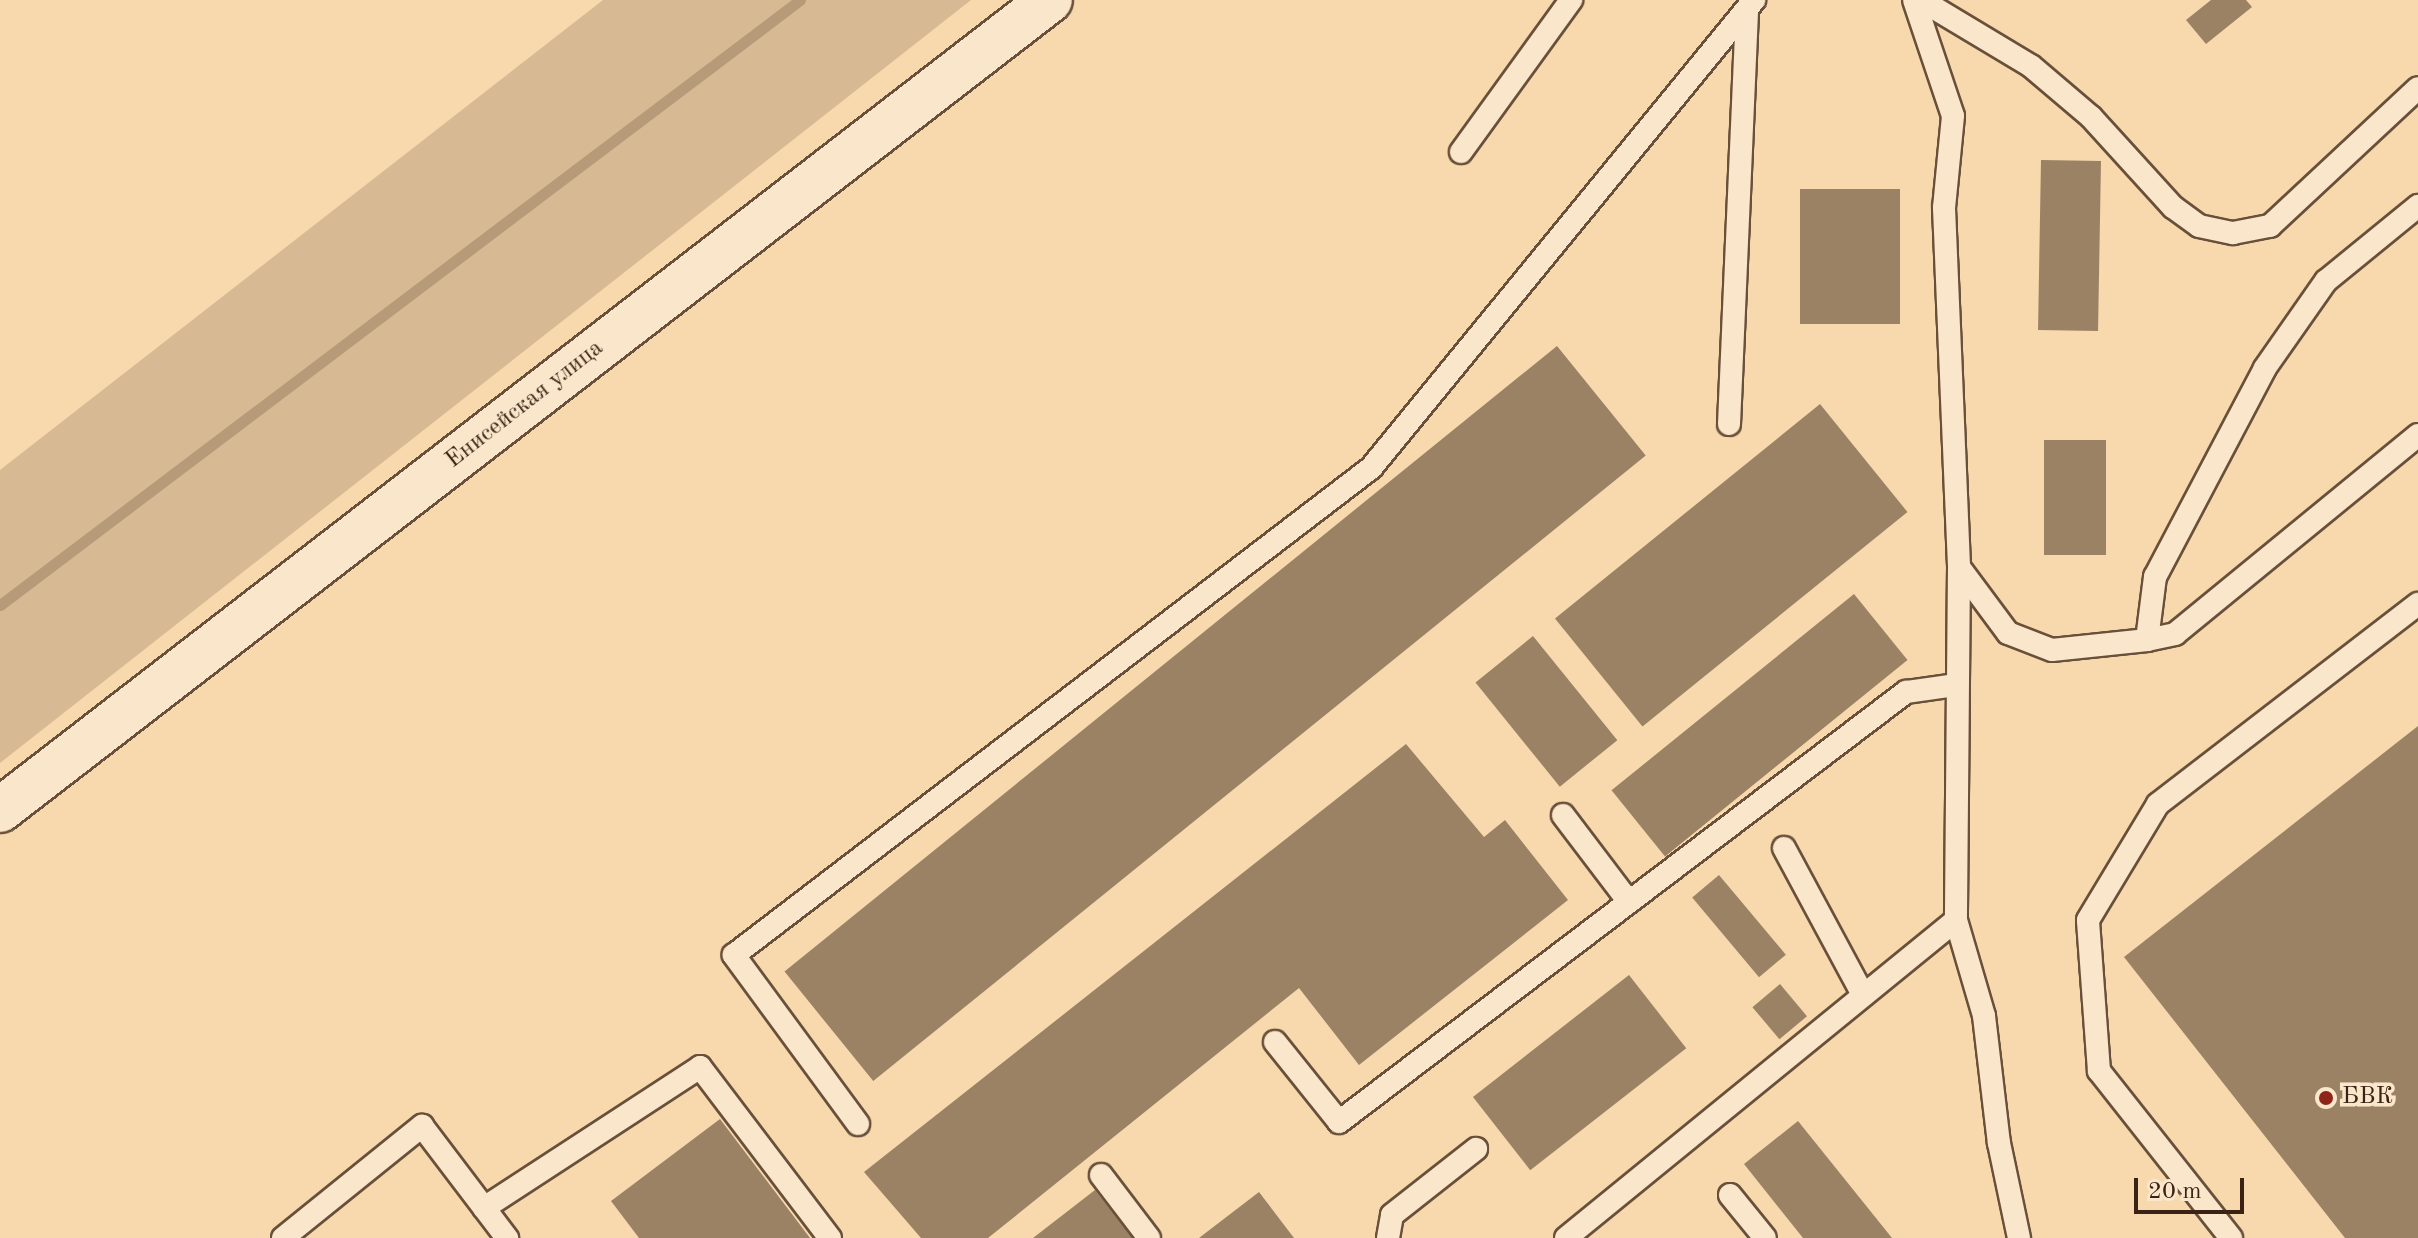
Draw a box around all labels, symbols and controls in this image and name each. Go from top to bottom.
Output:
street label: Енисейская улица [440,335,610,475]
place label: БВК [2342,1084,2393,1112]
marker: БВК [2317,1089,2335,1107]
scale bar [2138,1162,2248,1212]
text: 20 m [2148,1180,2202,1204]

